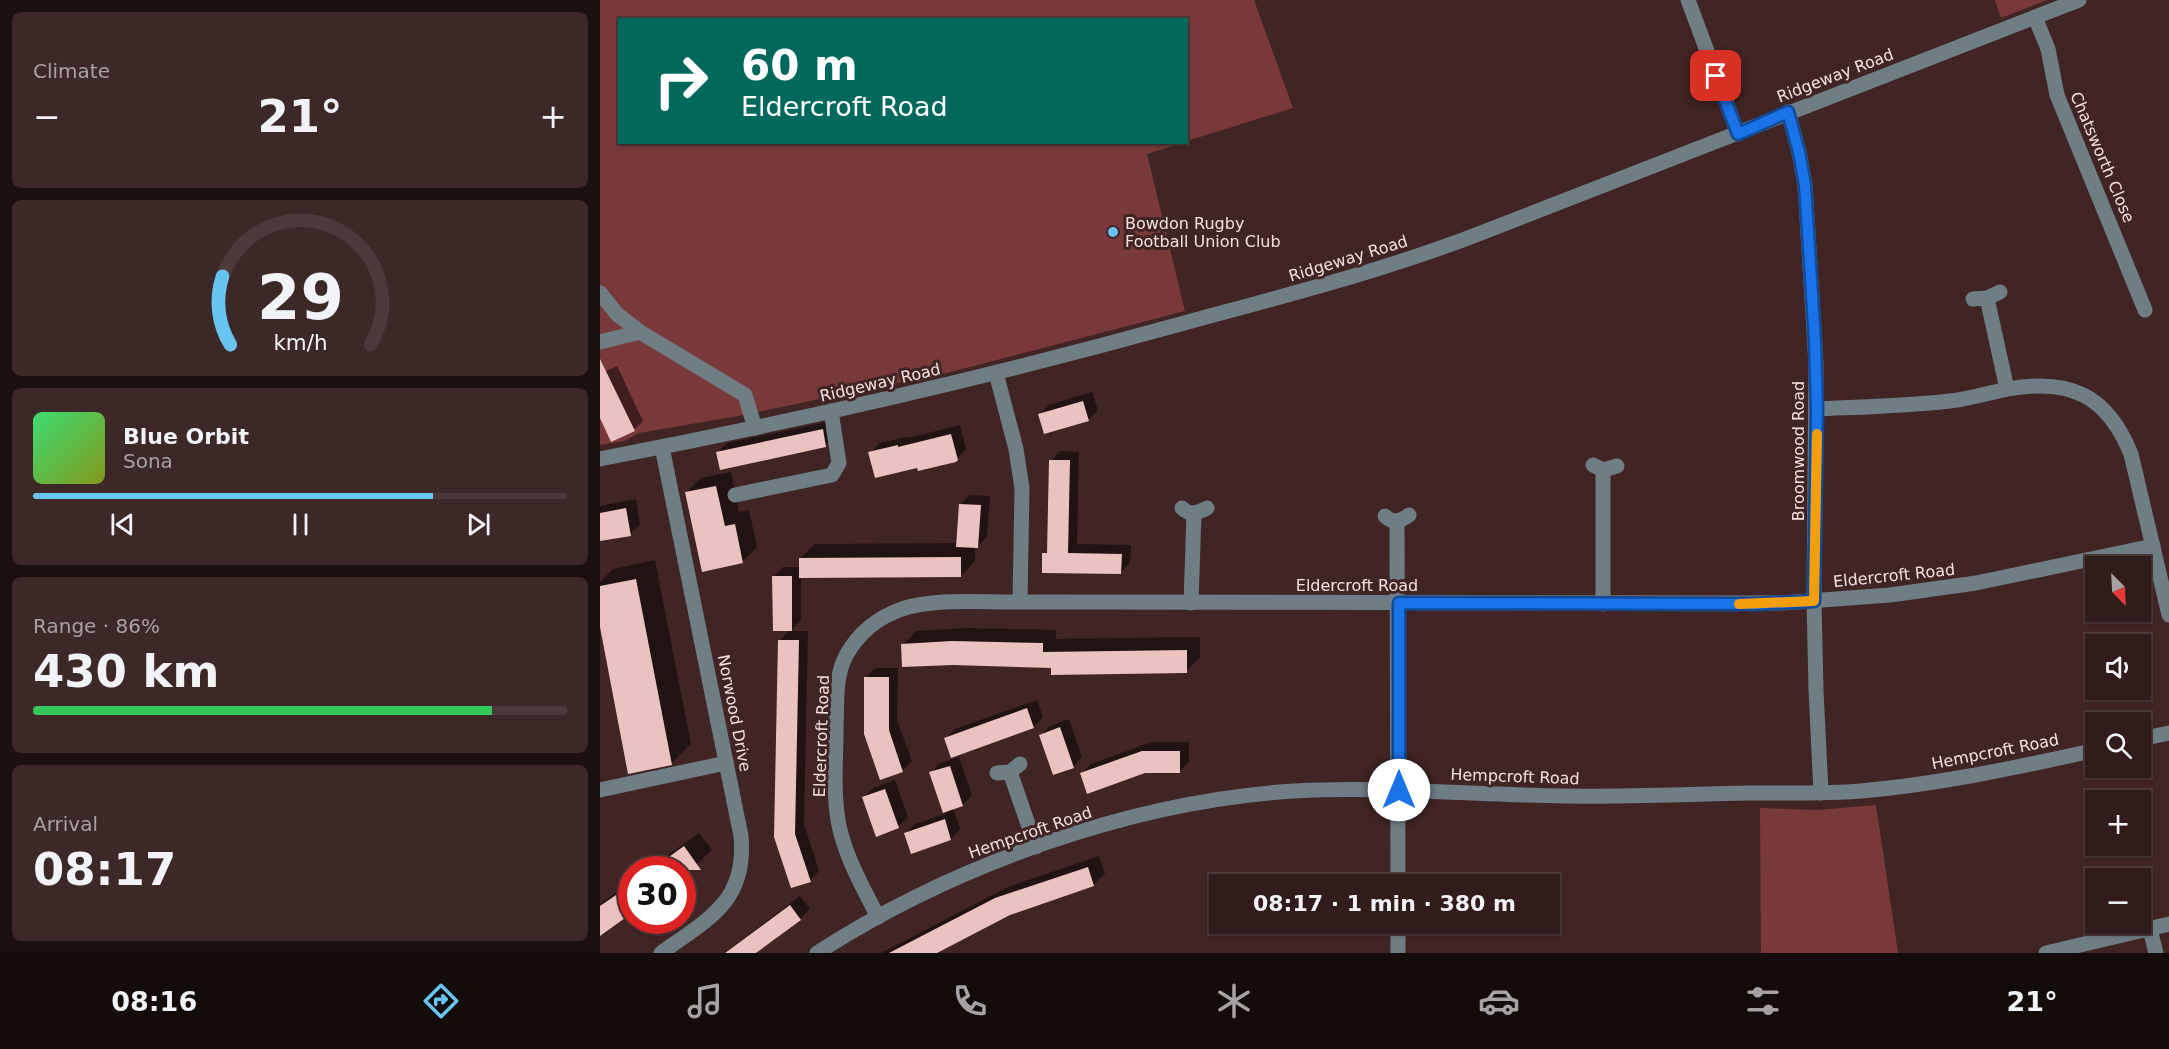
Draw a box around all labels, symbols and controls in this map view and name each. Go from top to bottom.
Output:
text: 60 m [741,41,858,90]
icon: right [642,42,720,120]
street label: Ridgeway Road [1774,45,1896,106]
pin [1690,50,1741,101]
text: Climate [33,59,110,83]
icon: arrive [1699,59,1732,92]
street label: Chatsworth Close [2066,89,2139,225]
text: 21° [257,90,343,143]
text: Eldercroft Road [741,91,948,122]
text: − [33,97,61,136]
text: + [539,97,567,136]
place label: Bowdon Rugby Football Union Club [1125,214,1281,251]
marker: Bowdon Rugby Football Union Club [1106,225,1120,239]
street label: Ridgeway Road [1286,231,1410,286]
text: 29 [257,261,343,334]
text: km/h [273,331,327,356]
street label: Ridgeway Road [818,359,942,406]
street label: Broomwood Road [1789,381,1808,521]
text: Blue Orbit [123,424,249,449]
text: Sona [123,449,173,473]
icon: previous [106,508,139,541]
icon: pause [284,508,317,541]
icon: next [462,508,495,541]
north arrow [2085,556,2151,622]
map controls [2085,556,2151,934]
street label: Eldercroft Road [1832,560,1956,591]
street label: Eldercroft Road [1296,576,1418,595]
text: Range · 86% [33,614,160,638]
button: sound [2085,634,2151,700]
text: 430 km [33,645,219,698]
street label: Norwood Drive [714,653,755,773]
street label: Eldercroft Road [810,674,833,798]
button: search [2085,712,2151,778]
street label: Hempcroft Road [1930,730,2060,773]
position arrow [1367,758,1431,822]
street label: Hempcroft Road [1450,765,1580,788]
button: + [2085,790,2151,856]
street label: Hempcroft Road [966,802,1094,863]
text: Arrival [33,812,98,836]
text: 08:17 [33,843,176,896]
speed limit sign: 30 [618,856,696,934]
button: − [2085,868,2151,934]
text: 08:17 · 1 min · 380 m [1253,891,1516,916]
icon: directions [420,980,462,1022]
icon: music [684,980,726,1022]
icon: phone [949,980,991,1022]
icon: climate [1213,980,1255,1022]
icon: car [1478,980,1520,1022]
icon: filters [1742,980,1784,1022]
text: 08:16 [111,986,197,1017]
text: 21° [2007,986,2058,1017]

